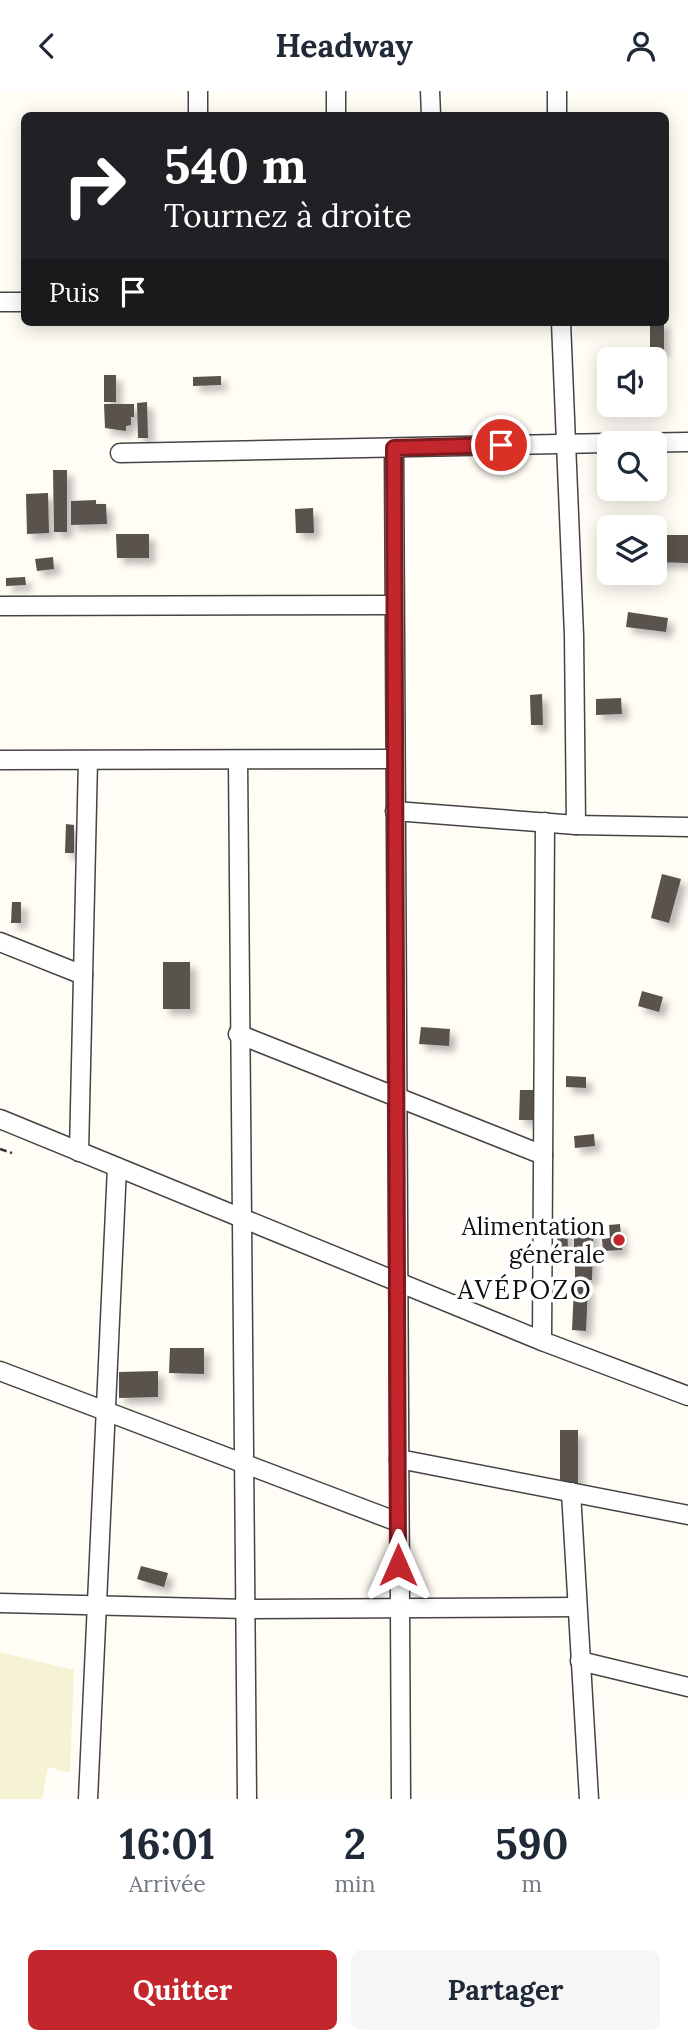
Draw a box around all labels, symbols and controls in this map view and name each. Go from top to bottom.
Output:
text: Headway [275,25,413,66]
icon: back [28,27,66,65]
icon: person [622,27,660,65]
text: 540 m [164,134,307,196]
icon: right [49,140,140,231]
text: Tournez à droite [164,195,412,236]
icon: arrive [114,273,152,311]
text: Puis [49,276,100,309]
map controls [597,347,667,585]
button: sound [597,347,667,417]
pin [471,415,531,475]
icon: arrive [482,426,520,464]
button: search [597,431,667,501]
button: layers [597,515,667,585]
place label: Alimentation générale [461,1211,605,1270]
marker: Alimentation générale [611,1232,627,1248]
district label: AVÉPOZO [456,1273,593,1306]
position arrow [361,1528,435,1602]
text: 16:01 [119,1817,215,1871]
text: 2 [344,1817,366,1871]
text: 590 [495,1817,569,1871]
text: Arrivée [129,1869,206,1898]
text: min [334,1869,375,1898]
text: m [521,1869,542,1898]
button: Quitter [28,1950,337,2030]
button: Partager [351,1950,660,2030]

